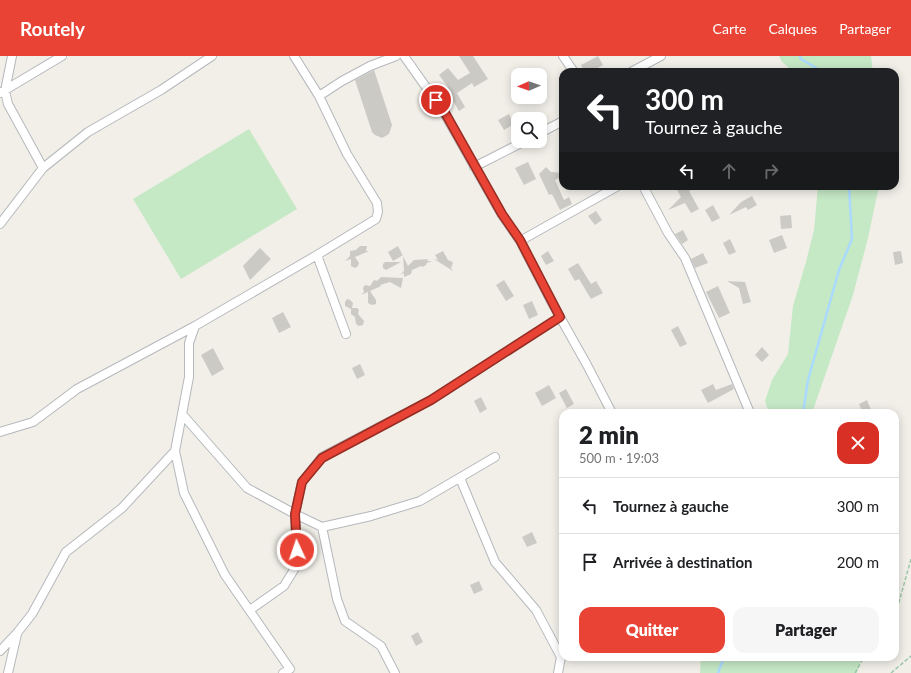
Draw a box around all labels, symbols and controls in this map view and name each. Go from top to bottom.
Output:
text: Routely [20,17,85,40]
text: Carte [713,20,746,37]
text: Calques [768,20,817,37]
text: Partager [839,20,891,37]
north arrow [511,68,547,104]
map controls [511,68,547,148]
text: 300 m [645,82,724,116]
pin [419,83,453,117]
icon: left [579,84,631,136]
icon: arrive [425,89,447,111]
button: search [511,112,547,148]
text: Tournez à gauche [645,116,783,138]
icon: left [676,160,698,182]
icon: ahead [718,160,740,182]
icon: right [760,160,782,182]
text: 2 min [579,420,639,449]
button: close [837,422,879,464]
text: 500 m · 19:03 [579,450,659,466]
icon: left [579,495,601,517]
text: Tournez à gauche [613,497,729,515]
text: 300 m [837,497,879,515]
position arrow [276,529,318,571]
icon: arrive [579,551,601,573]
text: Arrivée à destination [613,553,752,571]
text: 200 m [837,553,879,571]
button: Quitter [579,607,725,653]
button: Partager [733,607,879,653]

